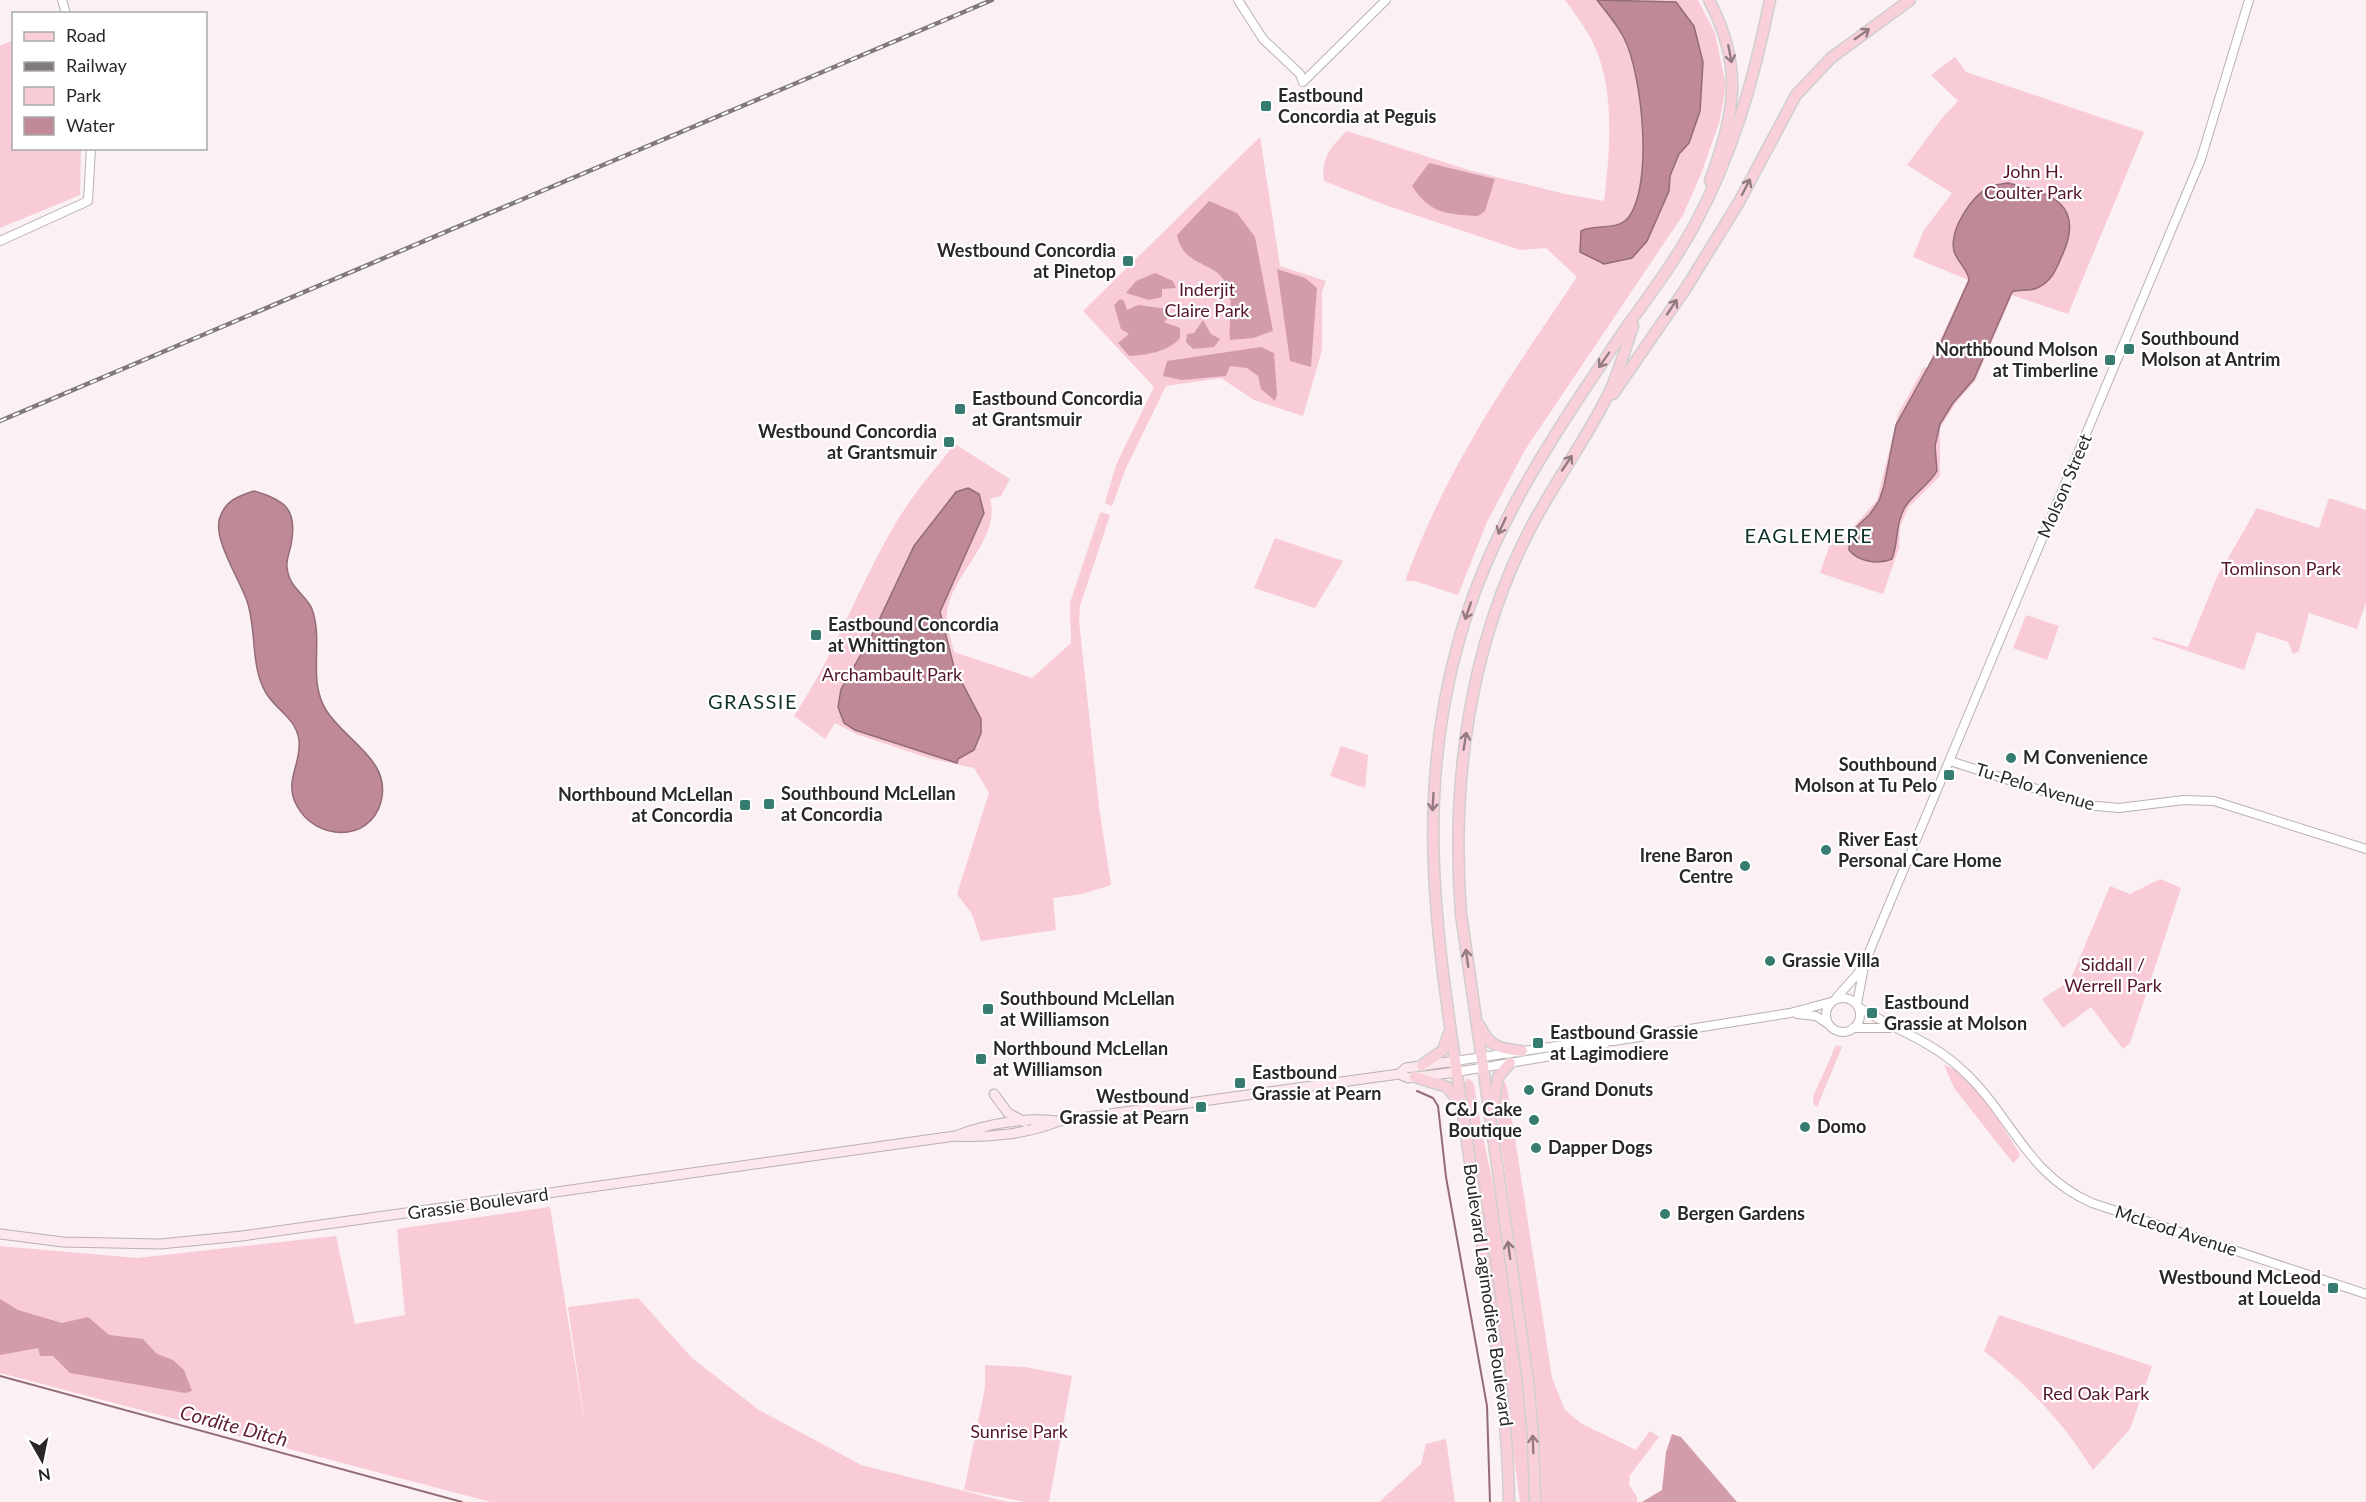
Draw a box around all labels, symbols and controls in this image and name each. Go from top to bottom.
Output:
legend [12,12,207,150]
text: Road [66,24,106,46]
one-way arrow [1854,28,1870,40]
one-way arrow [1725,44,1736,63]
text: Railway [66,54,127,76]
text: Park [66,84,102,106]
place label: Eastbound Concordia at Peguis [1278,84,1436,127]
marker: Eastbound Concordia at Peguis [1259,99,1273,113]
text: Water [66,114,115,136]
park label: John H. Coulter Park [1984,160,2083,203]
one-way arrow [1741,178,1753,196]
place label: Westbound Concordia at Pinetop [937,239,1116,282]
marker: Westbound Concordia at Pinetop [1121,254,1135,268]
park label: Inderjit Claire Park [1165,278,1250,321]
one-way arrow [1666,299,1679,316]
place label: Southbound Molson at Antrim [2141,327,2280,370]
place label: Northbound Molson at Timberline [1935,338,2098,381]
marker: Southbound Molson at Antrim [2122,342,2136,356]
one-way arrow [1598,352,1610,368]
marker: Northbound Molson at Timberline [2103,353,2117,367]
place label: Eastbound Concordia at Grantsmuir [972,387,1143,430]
marker: Eastbound Concordia at Grantsmuir [953,402,967,416]
place label: Westbound Concordia at Grantsmuir [758,420,937,463]
street label: Molson Street [2032,430,2096,541]
marker: Westbound Concordia at Grantsmuir [942,435,956,449]
one-way arrow [1561,455,1573,471]
one-way arrow [1496,517,1508,535]
district label: EAGLEMERE [1745,523,1873,547]
park label: Tomlinson Park [2221,557,2342,579]
one-way arrow [1462,601,1473,620]
place label: Eastbound Concordia at Whittington [828,613,999,656]
marker: Eastbound Concordia at Whittington [809,628,823,642]
park label: Archambault Park [822,663,963,685]
district label: GRASSIE [708,689,798,713]
one-way arrow [1459,732,1470,751]
place label: M Convenience [2023,746,2148,768]
marker: M Convenience [2004,751,2018,765]
place label: Southbound Molson at Tu Pelo [1794,753,1937,796]
street label: Tu-Pelo Avenue [1973,757,2097,815]
marker: Southbound Molson at Tu Pelo [1942,768,1956,782]
place label: Southbound McLellan at Concordia [781,782,956,825]
place label: Northbound McLellan at Concordia [558,783,733,826]
one-way arrow [1427,791,1438,811]
marker: Southbound McLellan at Concordia [762,797,776,811]
marker: Northbound McLellan at Concordia [738,798,752,812]
place label: River East Personal Care Home [1838,828,2002,871]
marker: River East Personal Care Home [1819,843,1833,857]
place label: Irene Baron Centre [1640,844,1733,887]
marker: Irene Baron Centre [1738,859,1752,873]
one-way arrow [1461,949,1472,968]
place label: Grassie Villa [1782,949,1880,971]
park label: Siddall / Werrell Park [2064,953,2163,996]
marker: Grassie Villa [1763,954,1777,968]
place label: Southbound McLellan at Williamson [1000,987,1175,1030]
place label: Eastbound Grassie at Molson [1884,991,2027,1034]
marker: Southbound McLellan at Williamson [981,1002,995,1016]
marker: Eastbound Grassie at Molson [1865,1006,1879,1020]
place label: Eastbound Grassie at Lagimodiere [1550,1021,1699,1064]
marker: Eastbound Grassie at Lagimodiere [1531,1036,1545,1050]
place label: Northbound McLellan at Williamson [993,1037,1168,1080]
marker: Northbound McLellan at Williamson [974,1052,988,1066]
place label: Eastbound Grassie at Pearn [1252,1061,1381,1104]
marker: Eastbound Grassie at Pearn [1233,1076,1247,1090]
place label: Grand Donuts [1541,1078,1653,1100]
marker: Grand Donuts [1522,1083,1536,1097]
place label: Westbound Grassie at Pearn [1060,1085,1189,1128]
place label: C&J Cake Boutique [1445,1098,1522,1141]
marker: Westbound Grassie at Pearn [1194,1100,1208,1114]
marker: C&J Cake Boutique [1527,1113,1541,1127]
place label: Domo [1817,1115,1866,1137]
marker: Domo [1798,1120,1812,1134]
place label: Dapper Dogs [1548,1136,1653,1158]
marker: Dapper Dogs [1529,1141,1543,1155]
street label: Boulevard Lagimodière Boulevard [1460,1162,1518,1428]
street label: Grassie Boulevard [406,1182,550,1224]
street label: McLeod Avenue [2113,1200,2240,1260]
place label: Bergen Gardens [1677,1202,1805,1224]
marker: Bergen Gardens [1658,1207,1672,1221]
one-way arrow [1503,1241,1514,1261]
place label: Westbound McLeod at Louelda [2159,1266,2321,1309]
marker: Westbound McLeod at Louelda [2326,1281,2340,1295]
park label: Red Oak Park [2043,1382,2150,1404]
water label: Cordite Ditch [178,1399,291,1451]
park label: Sunrise Park [970,1420,1069,1442]
north arrow [12,1430,72,1490]
one-way arrow [1528,1434,1539,1454]
text: N [37,1465,52,1486]

